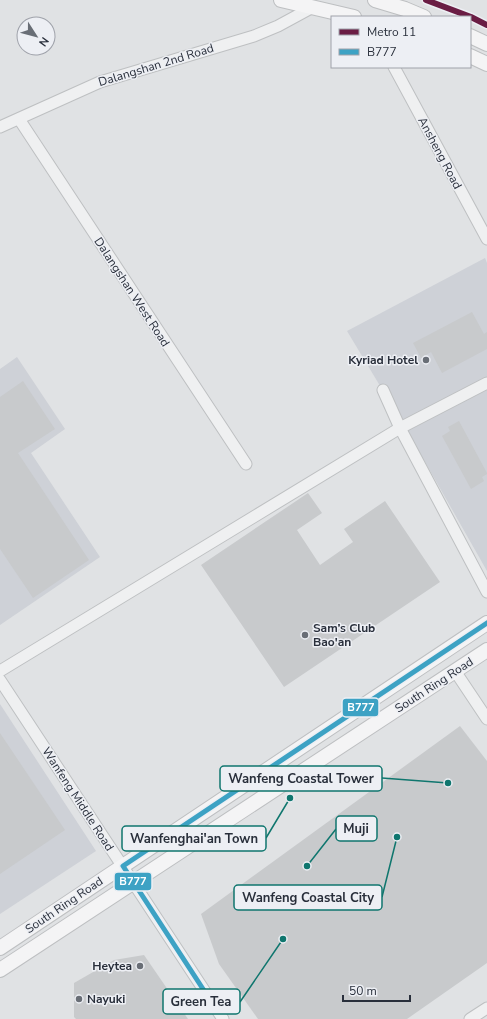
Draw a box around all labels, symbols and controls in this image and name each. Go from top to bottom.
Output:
north arrow [16,16,56,56]
legend [331,16,471,68]
text: Metro 11 [367,24,416,40]
text: N [35,34,52,49]
street label: Dalangshan 2nd Road [96,40,216,90]
text: B777 [367,44,397,60]
street label: Ansheng Road [414,114,466,192]
street label: Dalangshan West Road [91,234,173,350]
place label: Kyriad Hotel [348,352,418,368]
marker: Kyriad Hotel [421,355,431,365]
place label: Sam’s Club Bao'an [313,620,375,650]
marker: Sam’s Club Bao'an [300,630,310,640]
street label: South Ring Road [392,654,476,716]
line badge: B777 [342,698,379,717]
text: B777 [347,700,375,715]
street label: Wanfeng Middle Road [38,744,118,854]
callout: Wanfeng Coastal Tower [220,766,382,791]
text: Wanfeng Coastal Tower [228,770,375,788]
callout: Muji [336,816,377,841]
text: Muji [343,820,369,838]
callout: Wanfenghai'an Town [122,826,266,851]
text: Wanfenghai'an Town [130,830,258,848]
line badge: B777 [114,872,152,891]
street label: South Ring Road [22,873,106,937]
text: B777 [119,874,147,889]
callout: Wanfeng Coastal City [234,885,382,910]
text: Wanfeng Coastal City [242,889,374,907]
place label: Heytea [92,958,132,974]
marker: Heytea [135,961,145,971]
scale bar [343,977,410,1003]
text: 50 m [349,983,377,999]
callout: Green Tea [163,989,240,1014]
place label: Nayuki [87,991,125,1007]
text: Green Tea [171,993,231,1011]
marker: Nayuki [74,994,84,1004]

